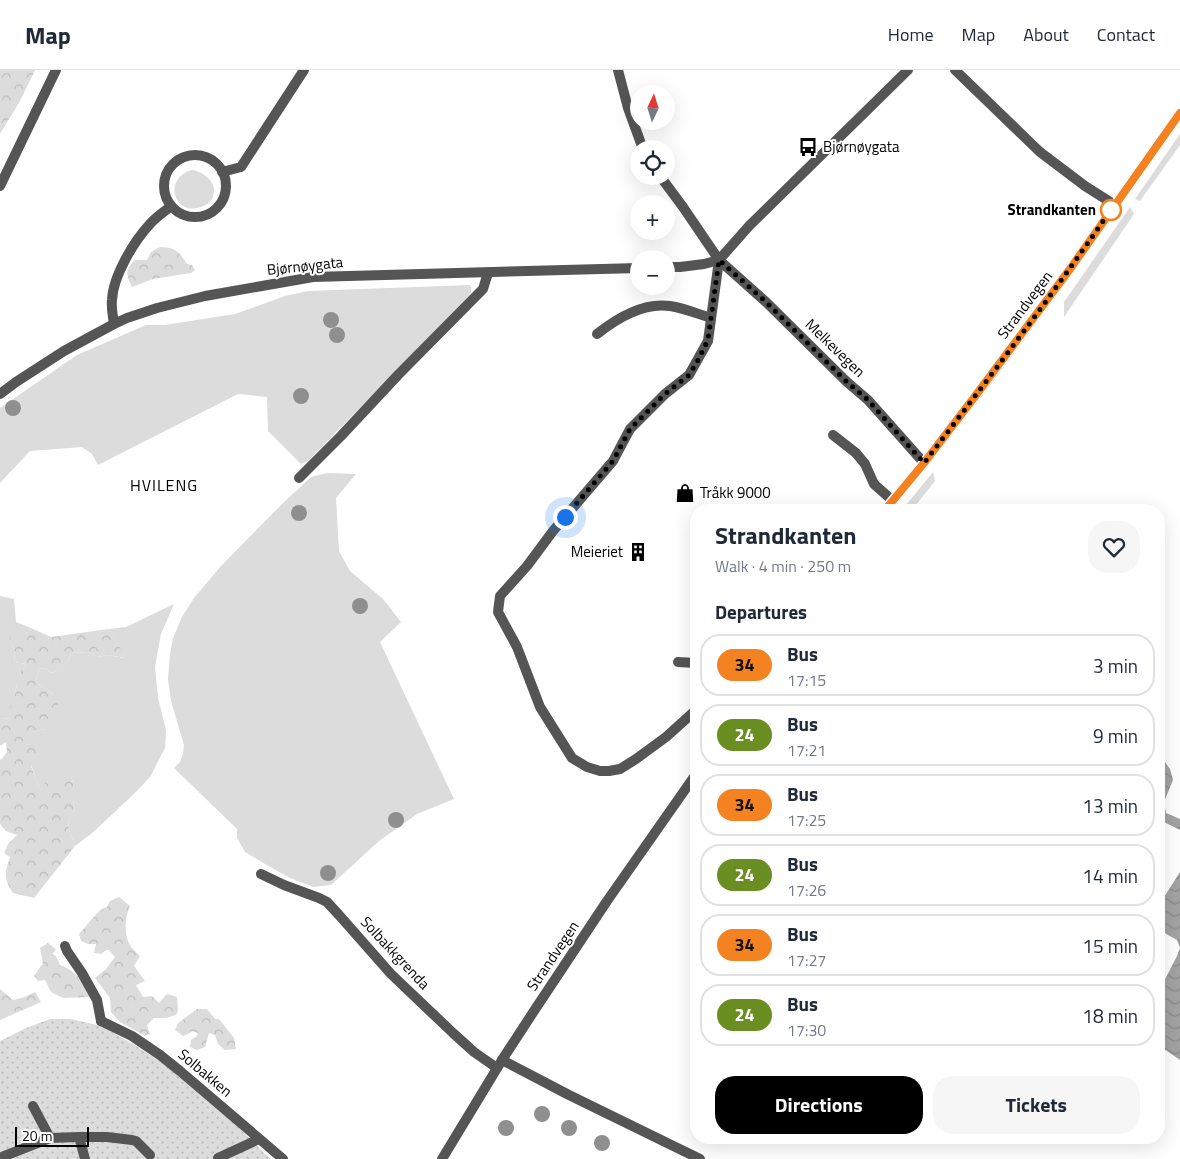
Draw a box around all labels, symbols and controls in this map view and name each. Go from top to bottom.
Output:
text: Map [25,17,71,53]
text: Home [888,21,934,48]
text: Map [962,21,995,48]
text: About [1023,21,1069,48]
text: Contact [1097,21,1155,48]
north arrow [630,85,675,130]
map controls [630,85,675,295]
place label: Bjørnøygata [823,135,900,158]
bus stop icon: Bjørnøygata [797,136,819,158]
button: locate [630,140,675,185]
button: + [630,195,675,240]
place label: Strandkanten [1008,198,1096,221]
marker: Strandkanten [1100,199,1122,221]
street label: Bjørnøygata [266,250,345,281]
button: − [630,250,675,295]
street label: Strandvegen [991,266,1058,344]
street label: Melkevegen [800,313,871,382]
district label: HVILENG [130,473,198,497]
place label: Tråkk 9000 [700,481,771,504]
shop icon: Tråkk 9000 [674,482,696,504]
your location [553,505,578,530]
text: Strandkanten [715,517,856,553]
button: heart [1088,521,1140,573]
place label: Meieriet [571,540,624,563]
building icon: Meieriet [627,541,649,563]
text: Walk · 4 min · 250 m [715,554,851,578]
text: Departures [715,597,807,626]
text: Bus [787,639,818,668]
text: 34 [734,651,755,678]
text: 3 min [1093,651,1138,680]
text: 17:15 [787,668,826,692]
text: Bus [787,709,818,738]
text: 24 [734,721,755,748]
text: 9 min [1093,721,1138,750]
text: 17:21 [787,738,826,762]
text: Bus [787,779,818,808]
text: 34 [734,791,755,818]
text: 13 min [1082,791,1138,820]
text: 17:25 [787,808,826,832]
text: Bus [787,849,818,878]
text: 24 [734,861,755,888]
text: 14 min [1082,861,1138,890]
text: 17:26 [787,878,826,902]
street label: Solbakkgrenda [355,911,436,995]
street label: Strandvegen [521,916,584,995]
text: Bus [787,919,818,948]
text: 34 [734,931,755,958]
text: 15 min [1082,931,1138,960]
text: 17:27 [787,948,826,972]
text: Bus [787,989,818,1018]
text: 24 [734,1001,755,1028]
text: 18 min [1082,1001,1138,1030]
text: 17:30 [787,1018,826,1042]
street label: Solbakken [173,1043,238,1102]
button: Directions [715,1076,923,1134]
button: Tickets [933,1076,1140,1134]
scale bar [15,1124,89,1147]
text: 20 m [22,1125,52,1146]

